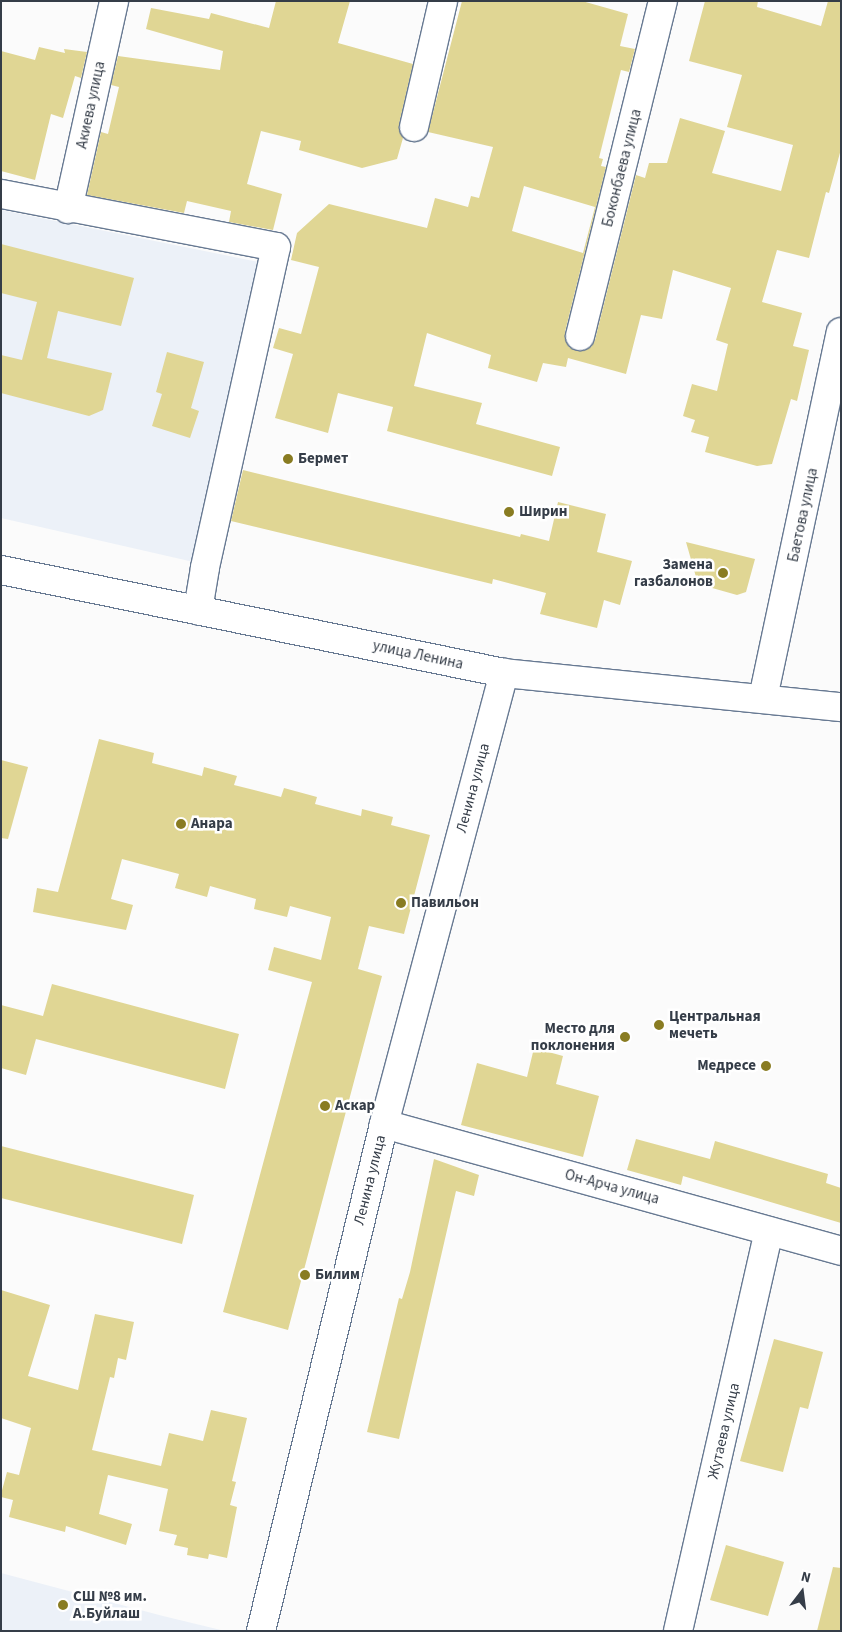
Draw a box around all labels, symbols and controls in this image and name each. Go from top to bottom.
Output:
street label: Акиева улица [73,60,109,150]
street label: Боконбаева улица [599,107,645,229]
place label: Бермет [298,450,348,468]
marker: Бермет [282,453,294,465]
street label: Баетова улица [784,466,822,564]
place label: Ширин [519,503,568,521]
marker: Ширин [503,506,515,518]
place label: Замена газбалонов [634,555,713,590]
marker: Замена газбалонов [717,567,729,579]
street label: улица Ленина [371,637,465,673]
street label: Ленина улица [452,741,494,835]
place label: Анара [191,815,233,833]
marker: Анара [175,818,187,830]
place label: Павильон [411,894,479,912]
marker: Павильон [395,897,407,909]
place label: Центральная мечеть [669,1007,761,1042]
place label: Место для поклонения [531,1019,615,1054]
marker: Центральная мечеть [653,1019,665,1031]
marker: Место для поклонения [619,1031,631,1043]
place label: Медресе [697,1057,756,1075]
marker: Медресе [760,1060,772,1072]
place label: Аскар [335,1097,375,1115]
marker: Аскар [319,1100,331,1112]
street label: Ленина улица [350,1133,390,1227]
street label: Он-Арча улица [563,1166,661,1208]
place label: Билим [315,1266,360,1284]
marker: Билим [299,1269,311,1281]
street label: Жутаева улица [704,1381,744,1481]
north arrow [777,1567,827,1617]
text: N [799,1567,813,1588]
place label: СШ №8 им. А.Буйлаш [73,1587,147,1622]
marker: СШ №8 им. А.Буйлаш [57,1599,69,1611]

